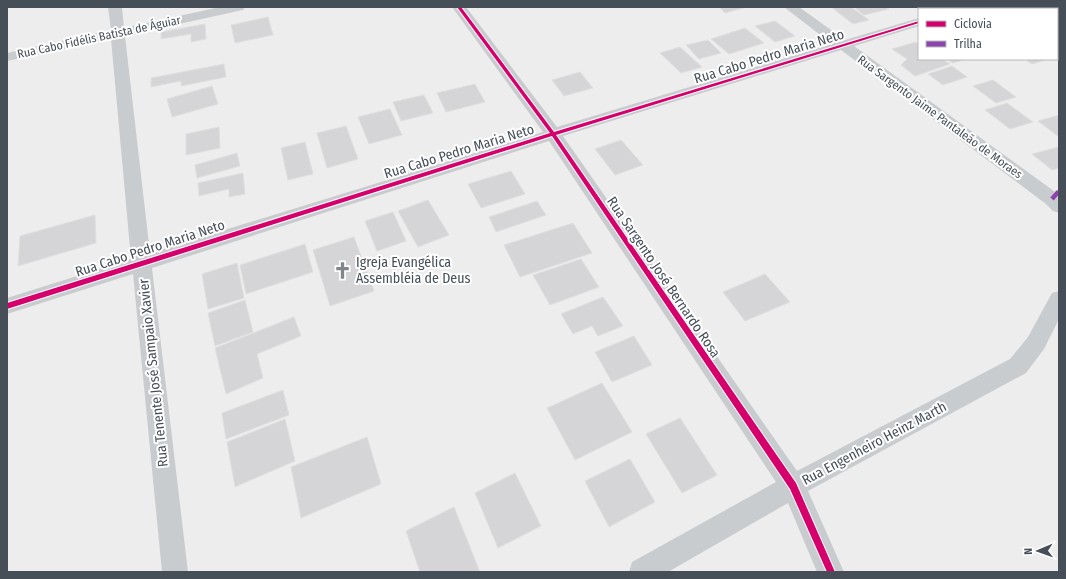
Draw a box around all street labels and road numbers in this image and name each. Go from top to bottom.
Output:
street label: Rua Cabo Fidélis Batista de Águiar [16,12,183,61]
street label: Rua Cabo Pedro Maria Neto [692,26,846,87]
street label: Rua Sargento Jaime Pantaleão de Moraes [855,52,1025,182]
street label: Rua Cabo Pedro Maria Neto [382,121,536,182]
street label: Rua Sargento José Bernardo Rosa [603,194,724,361]
street label: Rua Cabo Pedro Maria Neto [73,216,227,281]
street label: Rua Tenente José Sampaio Xavier [135,278,172,468]
street label: Rua Engenheiro Heinz Marth [799,398,949,489]

